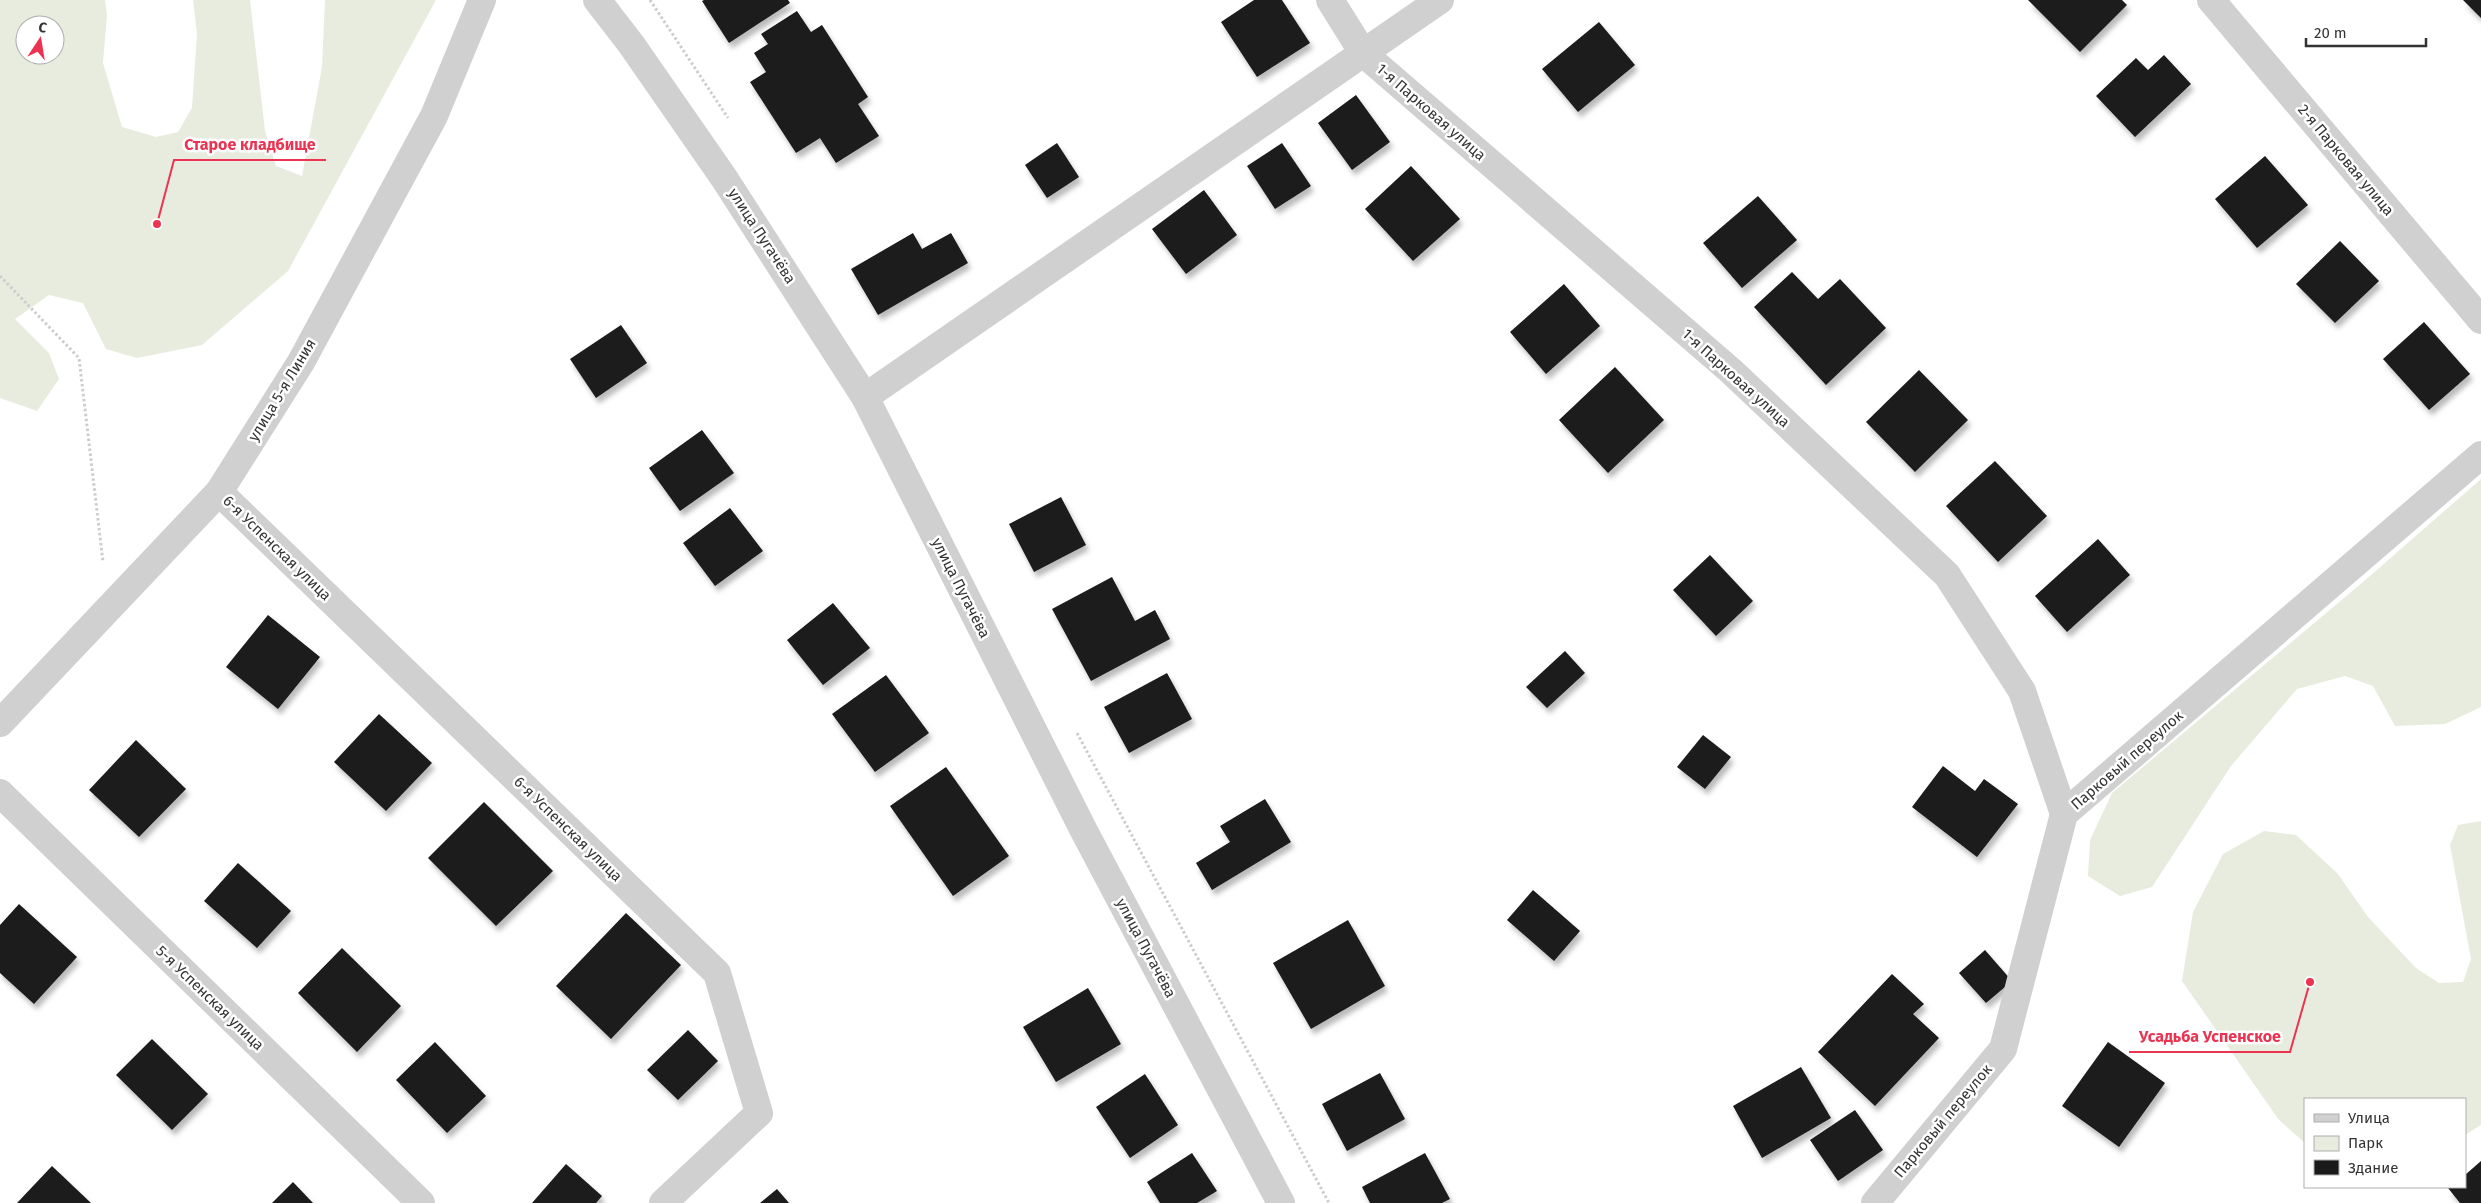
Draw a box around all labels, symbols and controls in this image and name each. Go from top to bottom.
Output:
north arrow [15,15,65,65]
scale bar [2306,15,2426,47]
text: С [37,19,48,37]
text: 20 m [2314,24,2347,42]
street label: 1-я Парковая улица [1373,60,1489,164]
street label: 2-я Парковая улица [2294,101,2398,219]
callout: Старое кладбище [174,129,326,160]
text: Старое кладбище [184,135,316,154]
street label: улица Пугачёва [724,185,800,287]
street label: 1-я Парковая улица [1678,325,1794,431]
street label: улица 5-я Линия [244,335,320,445]
street label: 6-я Успенская улица [219,492,335,604]
street label: улица Пугачёва [928,535,994,641]
street label: Парковый переулок [2067,706,2187,814]
street label: 6-я Успенская улица [510,773,626,885]
street label: улица Пугачёва [1112,895,1180,1001]
street label: 5-я Успенская улица [152,942,268,1054]
callout: Усадьба Успенское [2129,1021,2290,1052]
text: Усадьба Успенское [2138,1027,2281,1046]
street label: Парковый переулок [1890,1060,1996,1181]
legend [2304,1098,2466,1188]
text: Улица [2348,1109,2390,1127]
text: Парк [2348,1134,2383,1152]
text: Здание [2348,1159,2398,1177]

